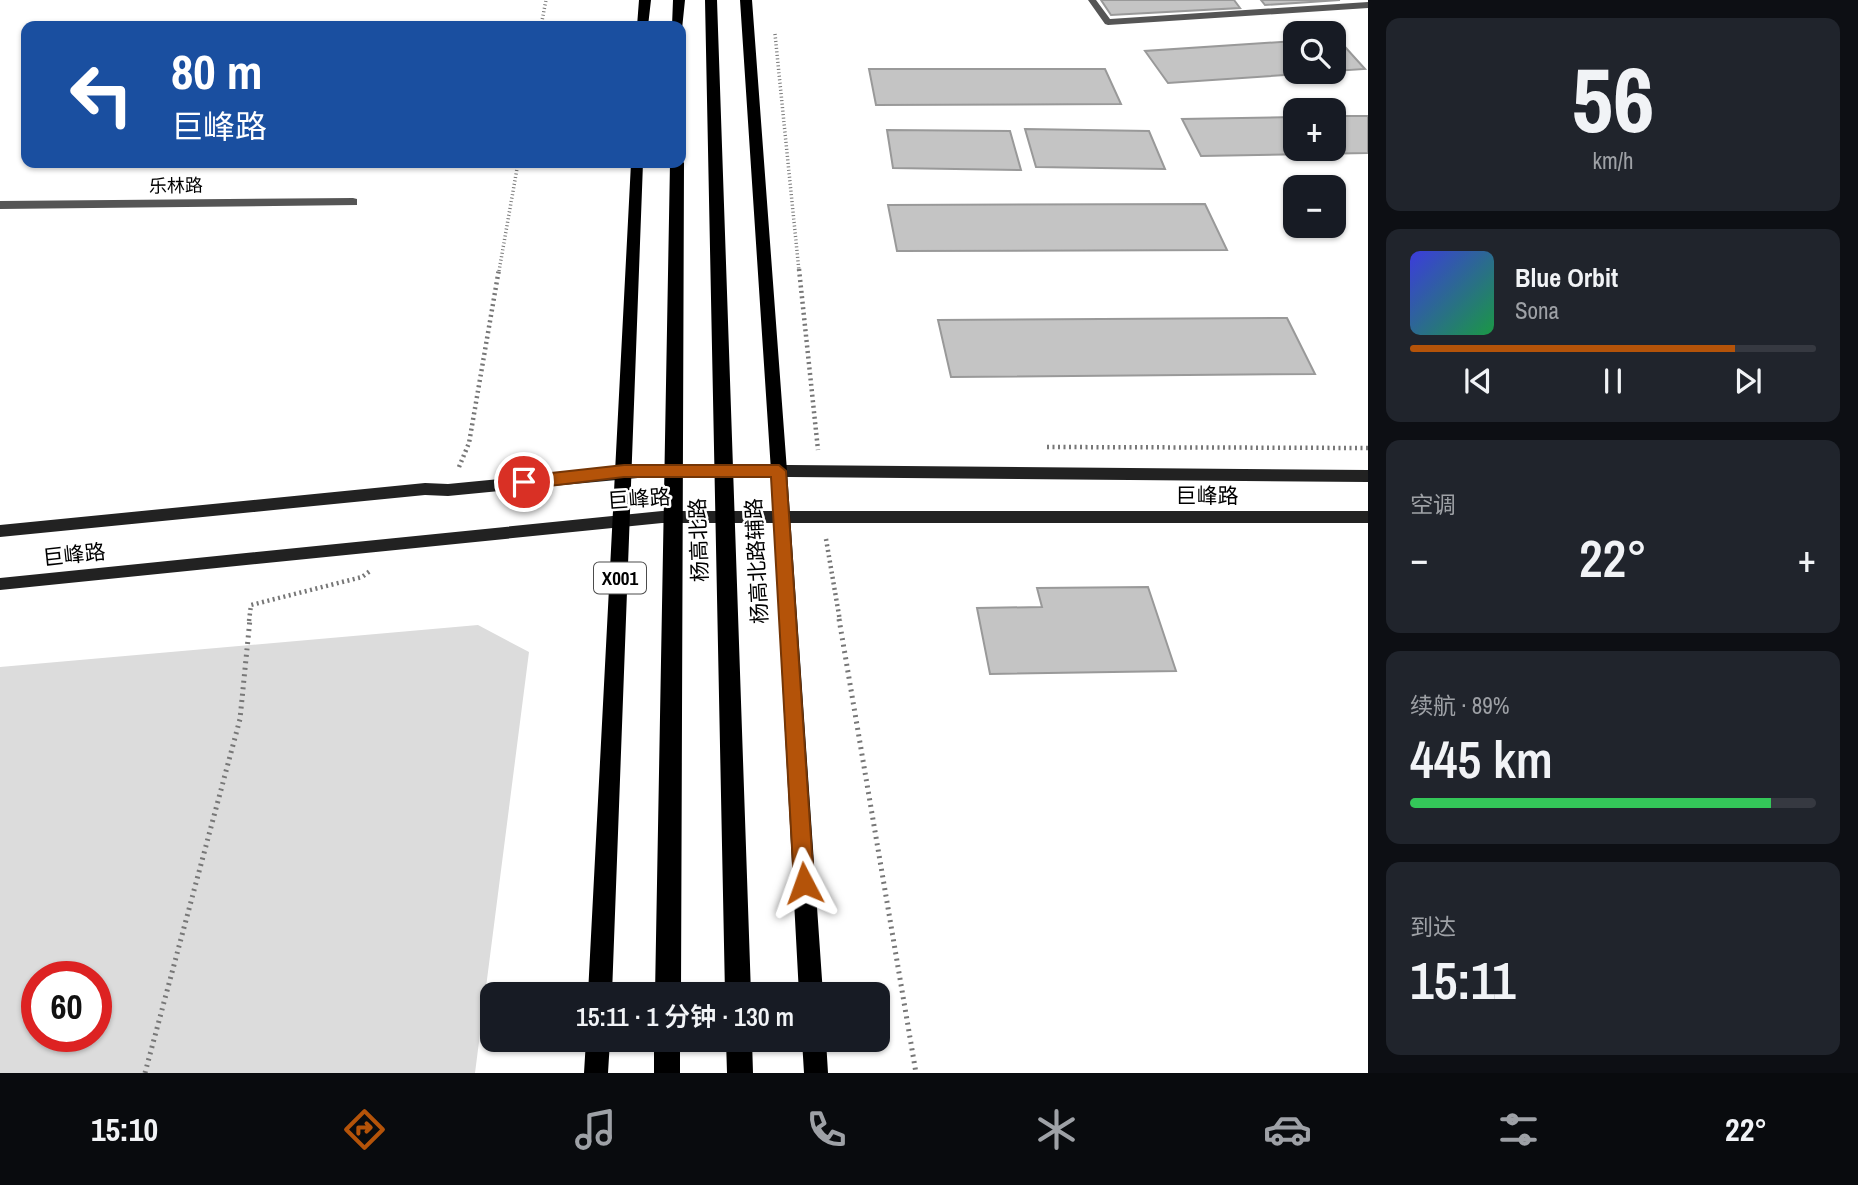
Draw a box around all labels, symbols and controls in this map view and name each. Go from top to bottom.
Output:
map controls [1283,21,1346,238]
button: search [1283,21,1346,84]
text: 80 m [171,38,263,104]
text: 56 [1572,38,1655,160]
icon: left [56,49,147,140]
button: + [1283,98,1346,161]
text: 巨峰路 [171,105,267,148]
text: km/h [1593,145,1633,176]
street label: 乐林路 [149,173,203,198]
button: − [1283,175,1346,238]
text: Blue Orbit [1515,260,1618,295]
text: Sona [1515,295,1559,326]
icon: previous [1459,362,1497,400]
icon: pause [1594,362,1632,400]
icon: next [1729,362,1767,400]
pin [494,452,554,512]
icon: arrive [505,463,543,501]
street label: 巨峰路 [1176,481,1239,510]
street label: 巨峰路 [607,482,671,515]
text: 空调 [1410,489,1456,520]
street label: 杨高北路辅路 [739,497,774,625]
street label: 杨高北路 [683,498,714,582]
text: 22° [1579,523,1647,593]
text: − [1410,533,1428,584]
text: + [1798,533,1816,584]
street label: 巨峰路 [41,537,107,572]
road number: X001 [594,562,646,594]
text: 续航 · 89% [1410,690,1509,721]
text: 445 km [1410,724,1553,794]
position arrow [767,846,841,920]
text: 到达 [1410,911,1456,942]
text: 15:11 [1410,945,1516,1015]
speed limit sign: 60 [21,961,112,1052]
text: 15:11 · 1 分钟 · 130 m [576,999,794,1034]
icon: directions [340,1105,389,1154]
icon: music [571,1105,620,1154]
icon: phone [802,1105,851,1154]
icon: climate [1032,1105,1081,1154]
icon: car [1263,1105,1312,1154]
icon: filters [1494,1105,1543,1154]
text: 15:10 [91,1108,158,1151]
text: 22° [1725,1108,1767,1151]

